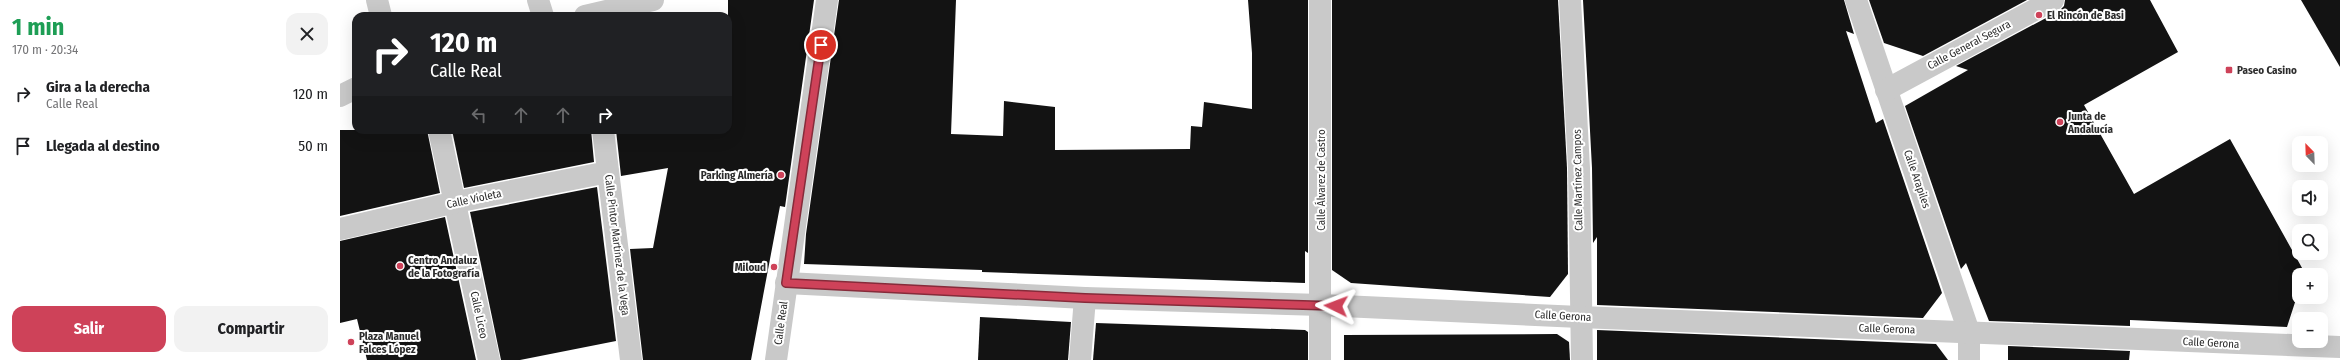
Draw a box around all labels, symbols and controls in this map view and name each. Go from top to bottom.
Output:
place label: El Rincón de Basi [2047,9,2124,22]
marker: El Rincón de Basi [2034,10,2044,20]
text: 1 min [12,13,64,41]
button: close [286,13,328,55]
street label: Calle General Segura [1925,18,2013,72]
text: 120 m [430,26,497,59]
icon: right [364,28,416,80]
pin [804,28,838,62]
icon: arrive [810,34,832,56]
text: 170 m · 20:34 [12,42,78,57]
text: Calle Real [430,60,502,82]
place label: Paseo Casino [2237,64,2297,77]
marker: Paseo Casino [2224,65,2234,75]
text: Gira a la derecha [46,78,150,96]
icon: right [12,83,34,105]
text: 120 m [293,85,328,103]
text: Calle Real [46,96,98,111]
icon: left [468,104,490,126]
icon: ahead [510,104,532,126]
icon: ahead [552,104,574,126]
icon: right [594,104,616,126]
place label: Junta de Andalucía [2067,110,2113,136]
marker: Junta de Andalucía [2055,117,2065,127]
street label: Calle Álvarez de Castro [1314,129,1328,231]
street label: Calle Martínez Campos [1571,129,1585,231]
icon: arrive [12,135,34,157]
north arrow [2292,136,2328,172]
map controls [2292,136,2328,348]
text: Llegada al destino [46,137,160,155]
text: 50 m [298,137,328,155]
street label: Calle Arapiles [1901,148,1933,210]
place label: Parking Almería [701,169,774,182]
marker: Parking Almería [776,170,786,180]
street label: Calle Pintor Martínez de la Vega [602,174,632,316]
button: sound [2292,180,2328,216]
street label: Calle Violeta [445,187,503,211]
button: search [2292,224,2328,260]
place label: Centro Andaluz de la Fotografía [408,254,480,280]
marker: Centro Andaluz de la Fotografía [395,261,405,271]
place label: Miloud [735,261,766,274]
marker: Miloud [769,262,779,272]
button: + [2292,268,2328,304]
position arrow [1315,285,1357,327]
street label: Calle Liceo [468,290,490,340]
street label: Calle Real [772,300,791,346]
button: Salir [12,306,166,352]
button: Compartir [174,306,328,352]
street label: Calle Gerona [1534,308,1592,324]
button: − [2292,312,2328,348]
street label: Calle Gerona [1858,322,1916,336]
place label: Plaza Manuel Falces López [359,330,420,356]
street label: Calle Gerona [2182,335,2240,351]
marker: Plaza Manuel Falces López [346,337,356,347]

